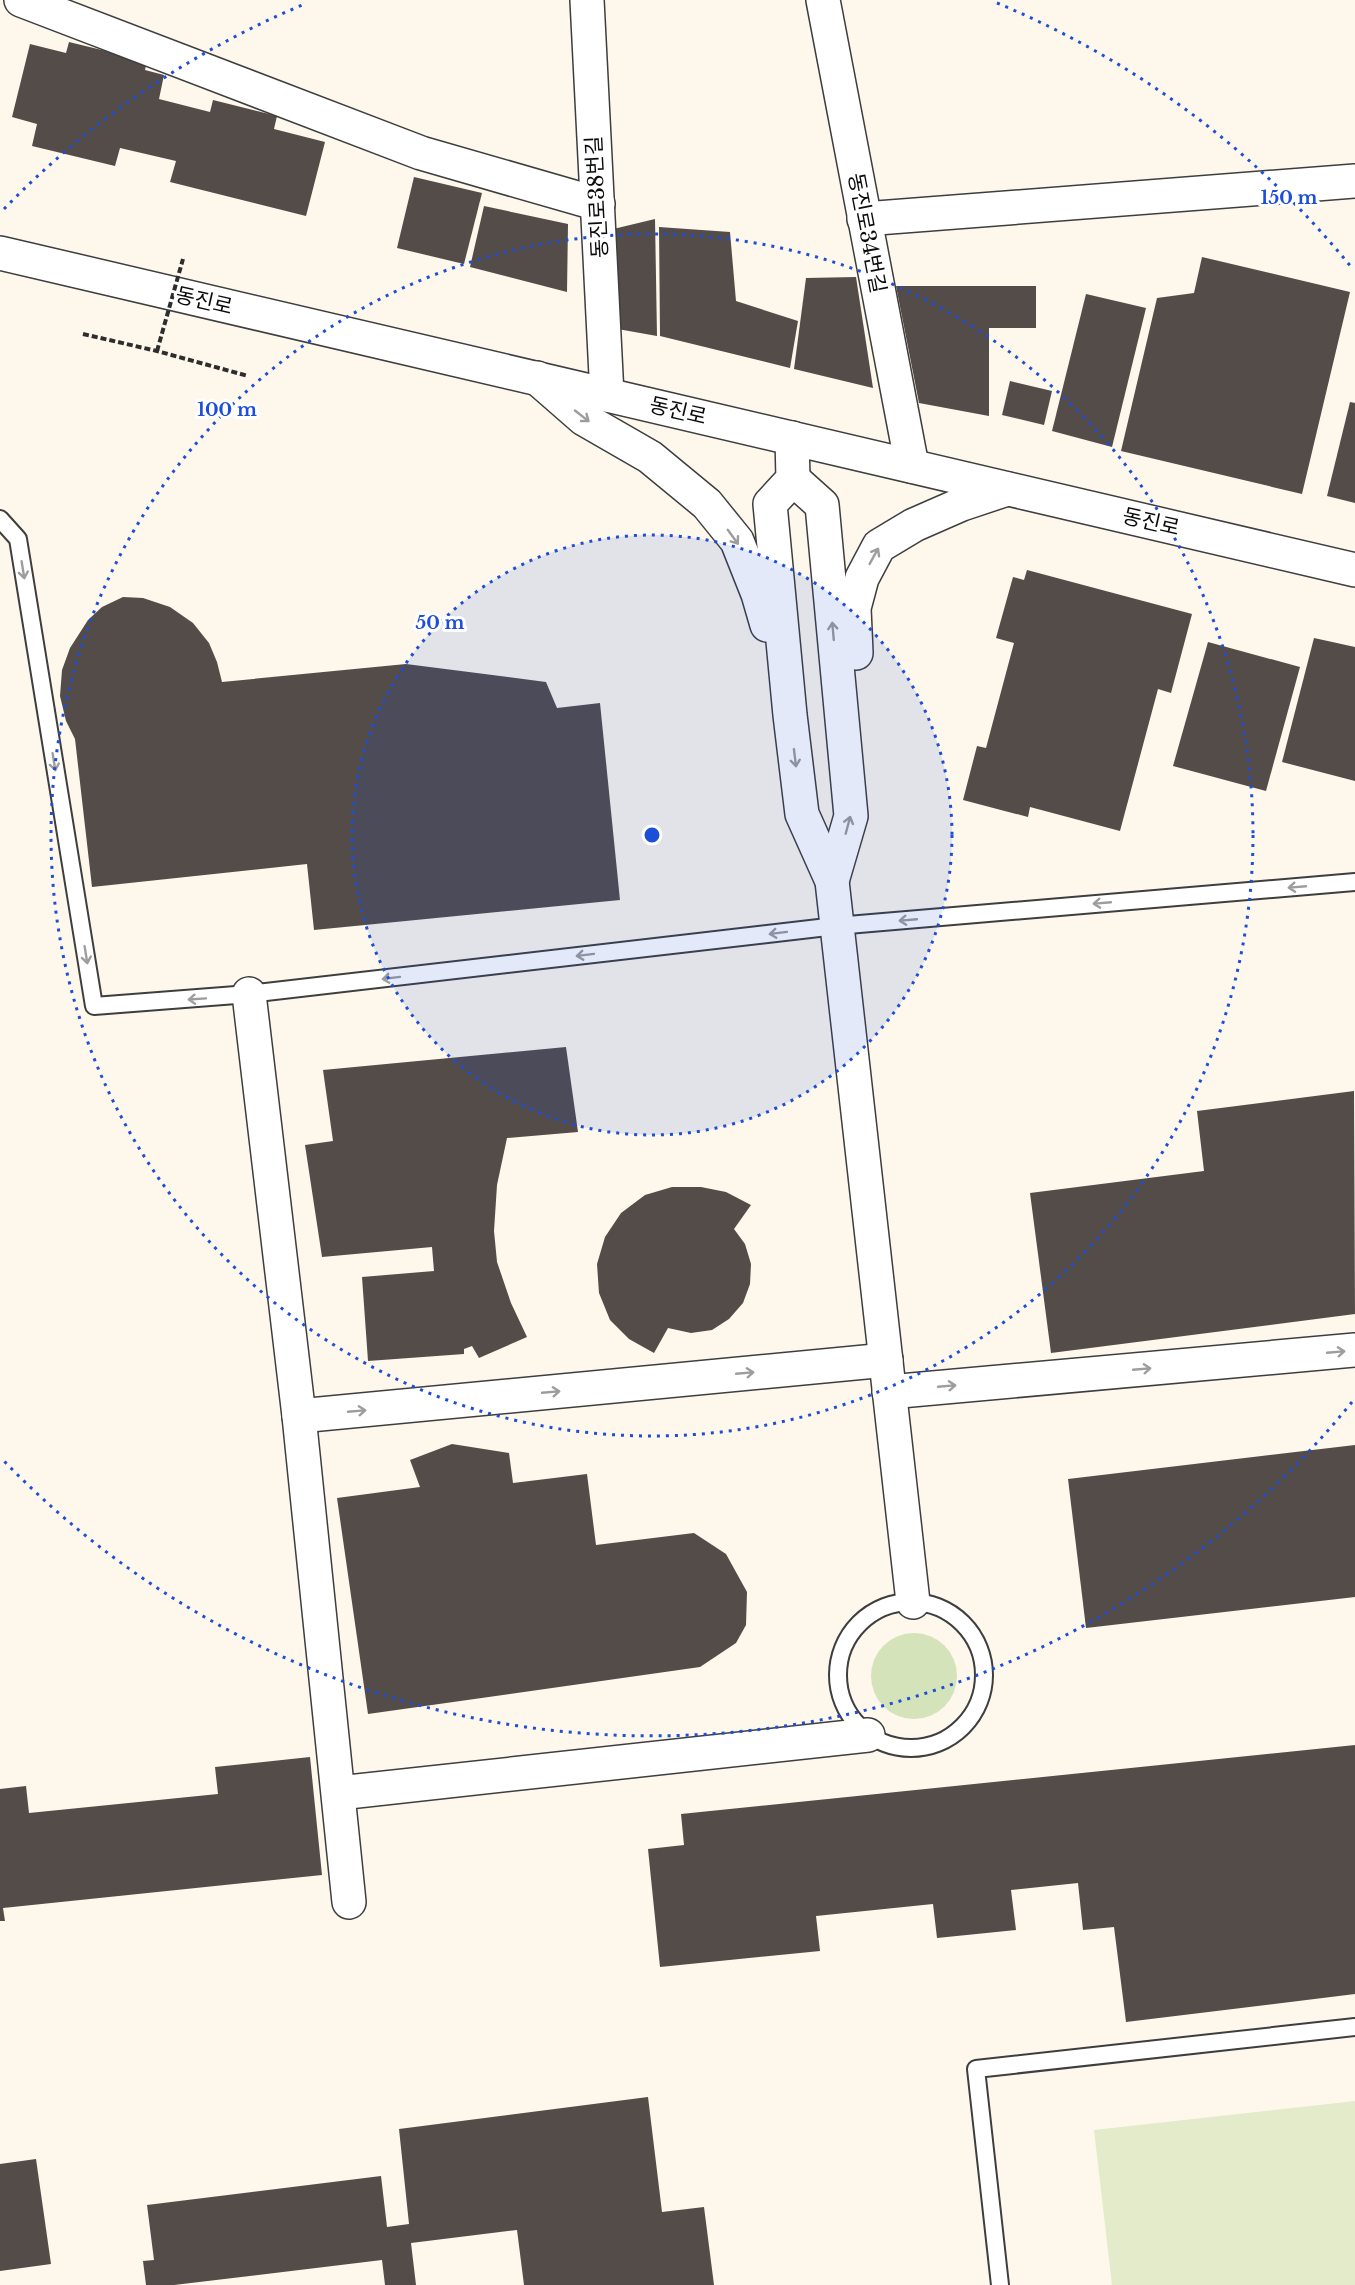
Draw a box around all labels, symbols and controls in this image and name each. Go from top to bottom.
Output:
street label: 동진로38번길 [581,135,613,259]
street label: 동진로34번길 [843,171,891,295]
text: 150 m [1261,187,1318,209]
street label: 동진로 [173,282,235,320]
street label: 동진로 [647,392,709,430]
text: 100 m [197,399,257,421]
one-way arrow [574,410,590,423]
street label: 동진로 [1120,503,1182,541]
one-way arrow [727,528,739,544]
one-way arrow [868,548,880,565]
one-way arrow [18,560,29,579]
text: 50 m [416,612,465,634]
one-way arrow [827,621,838,641]
one-way arrow [790,748,801,767]
one-way arrow [49,752,60,772]
one-way arrow [843,816,854,835]
centre of rings [642,825,662,845]
one-way arrow [1287,881,1307,892]
one-way arrow [1093,898,1113,909]
one-way arrow [899,915,919,926]
one-way arrow [769,927,789,938]
one-way arrow [80,945,91,964]
one-way arrow [575,950,595,961]
one-way arrow [382,973,401,984]
one-way arrow [188,993,208,1004]
one-way arrow [1325,1346,1345,1357]
one-way arrow [1131,1363,1151,1374]
one-way arrow [735,1367,755,1378]
one-way arrow [937,1380,957,1391]
one-way arrow [541,1386,561,1397]
one-way arrow [347,1405,367,1416]

